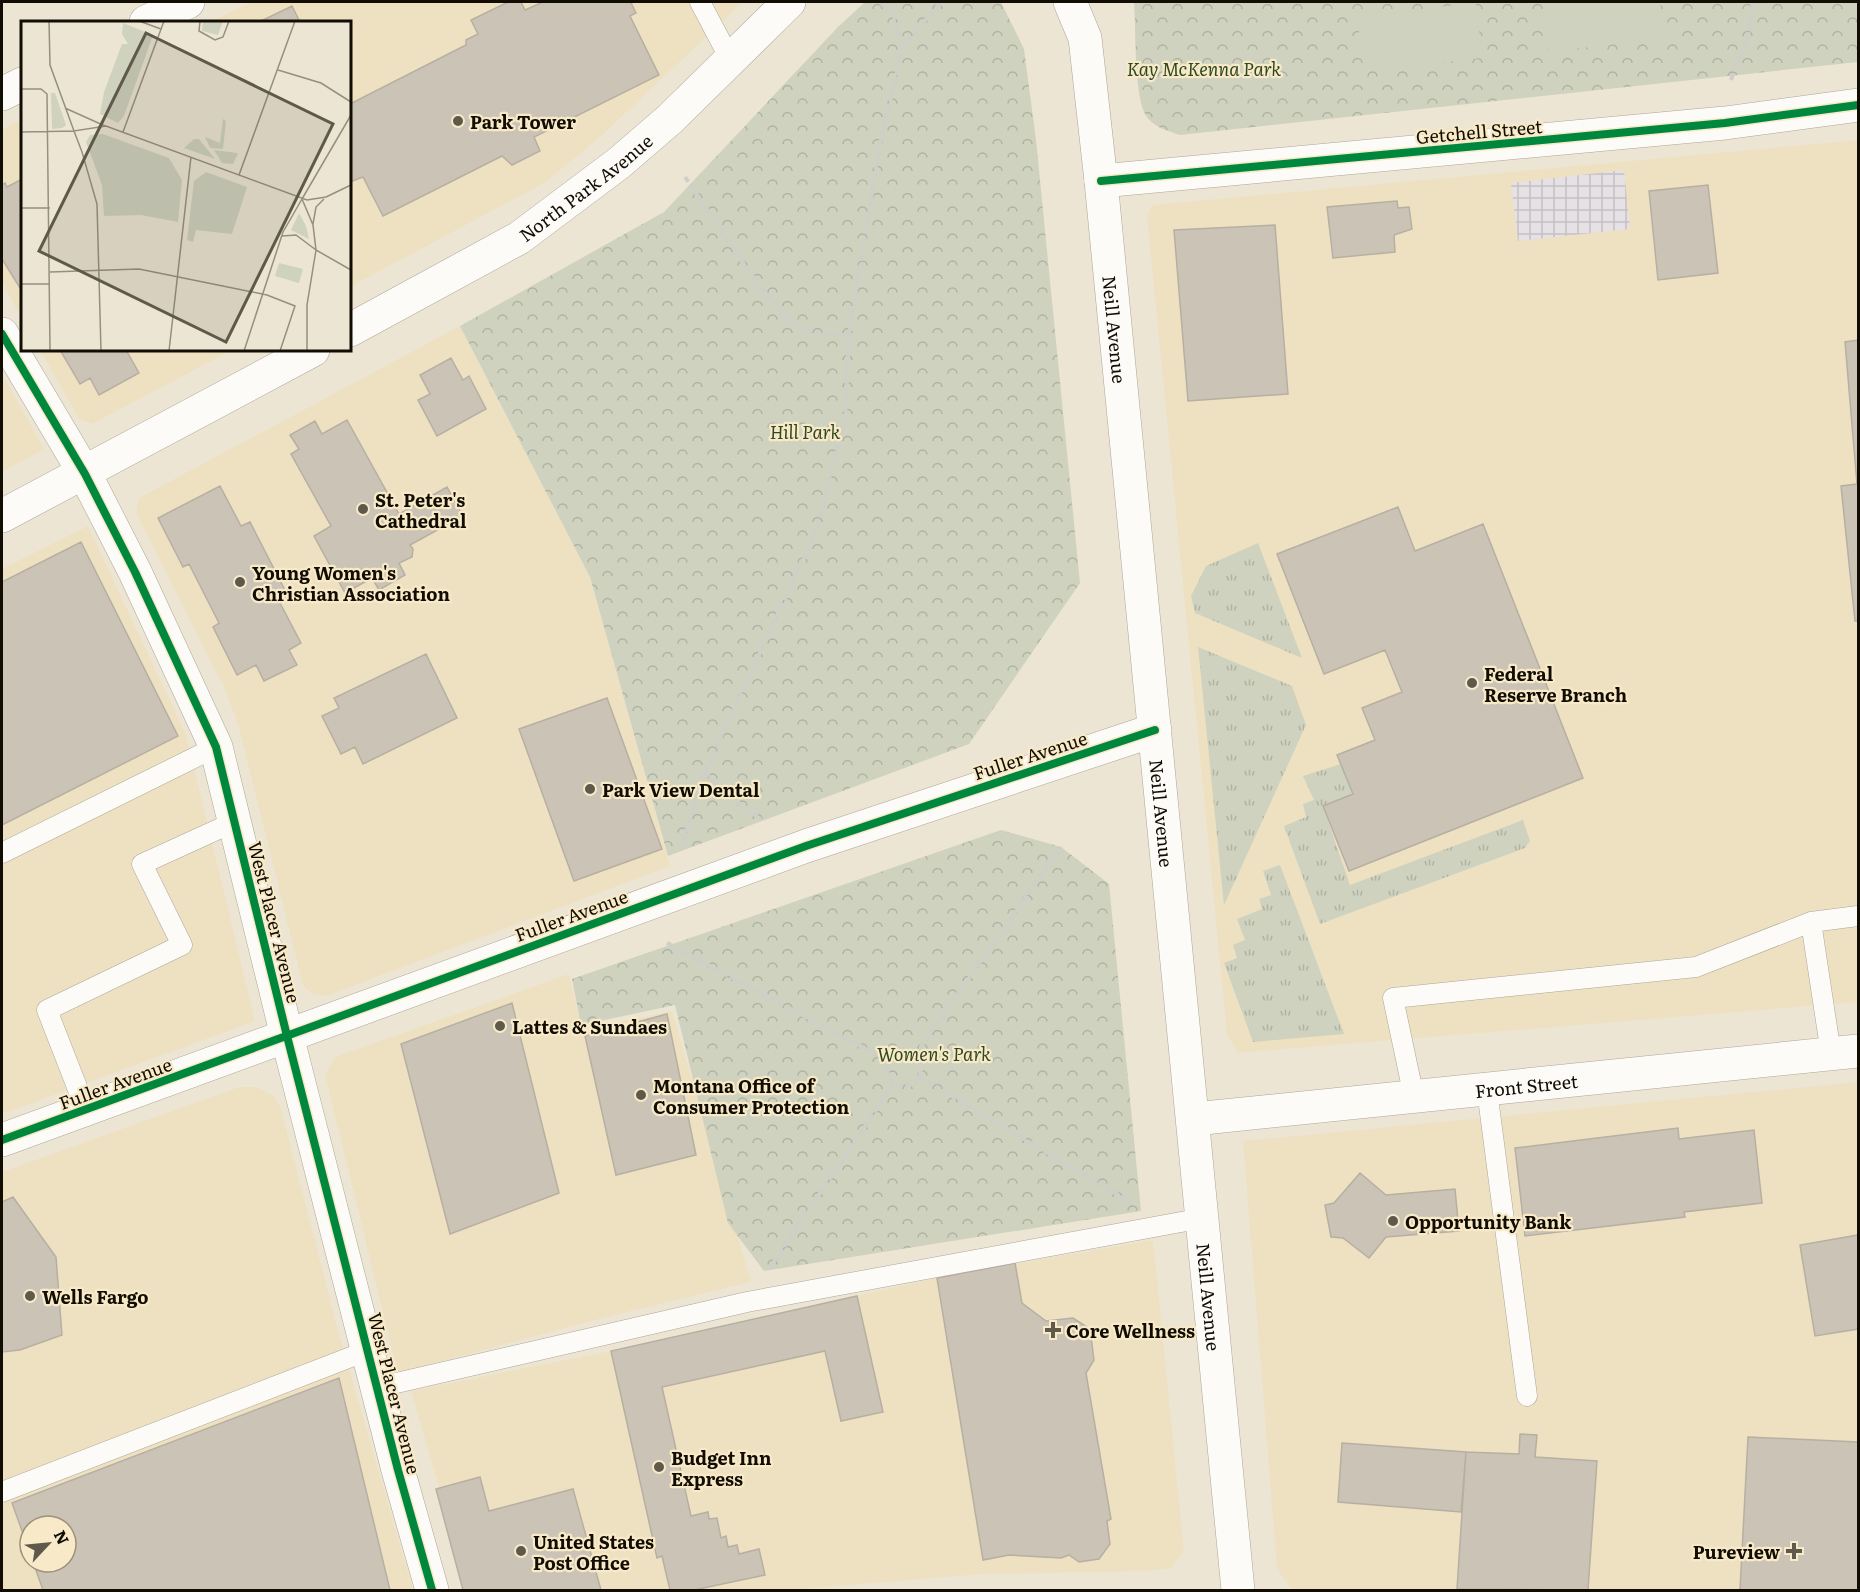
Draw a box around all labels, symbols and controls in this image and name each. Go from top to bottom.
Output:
inset map [21,21,351,351]
park label: Kay McKenna Park [1127,55,1281,82]
place label: Park Tower [470,108,576,135]
street label: Getchell Street [1415,112,1544,150]
marker: Park Tower [451,114,465,128]
street label: North Park Avenue [513,127,658,247]
street label: Neill Avenue [1097,274,1134,385]
park label: Hill Park [770,418,840,445]
place label: St. Peter's Cathedral [375,486,467,534]
marker: St. Peter's Cathedral [356,502,370,516]
place label: Young Women's Christian Association [252,559,450,607]
marker: Young Women's Christian Association [233,575,247,589]
place label: Federal Reserve Branch [1484,660,1627,708]
marker: Federal Reserve Branch [1465,676,1479,690]
street label: Fuller Avenue [969,724,1091,786]
street label: Neill Avenue [1144,758,1181,868]
place label: Park View Dental [602,776,760,803]
marker: Park View Dental [583,782,597,796]
street label: West Placer Avenue [242,838,308,1006]
street label: Fuller Avenue [511,882,631,948]
place label: Lattes & Sundaes [512,1013,667,1040]
marker: Lattes & Sundaes [493,1019,507,1033]
park label: Women's Park [877,1040,991,1067]
street label: Fuller Avenue [55,1050,175,1116]
street label: Front Street [1474,1066,1580,1104]
place label: Montana Office of Consumer Protection [653,1072,850,1120]
marker: Montana Office of Consumer Protection [634,1088,648,1102]
place label: Opportunity Bank [1405,1208,1572,1235]
marker: Opportunity Bank [1386,1214,1400,1228]
street label: Neill Avenue [1191,1242,1228,1352]
place label: Wells Fargo [42,1283,149,1310]
marker: Wells Fargo [23,1289,37,1303]
street label: West Placer Avenue [362,1309,428,1477]
place label: Core Wellness [1066,1317,1195,1344]
marker: Core Wellness [1044,1321,1062,1339]
place label: Budget Inn Express [671,1444,772,1492]
marker: Budget Inn Express [652,1460,666,1474]
north arrow [18,1514,78,1574]
text: N [49,1526,76,1548]
place label: United States Post Office [533,1528,654,1576]
place label: Pureview [1693,1538,1781,1565]
marker: Pureview [1785,1542,1803,1560]
marker: United States Post Office [514,1544,528,1558]

